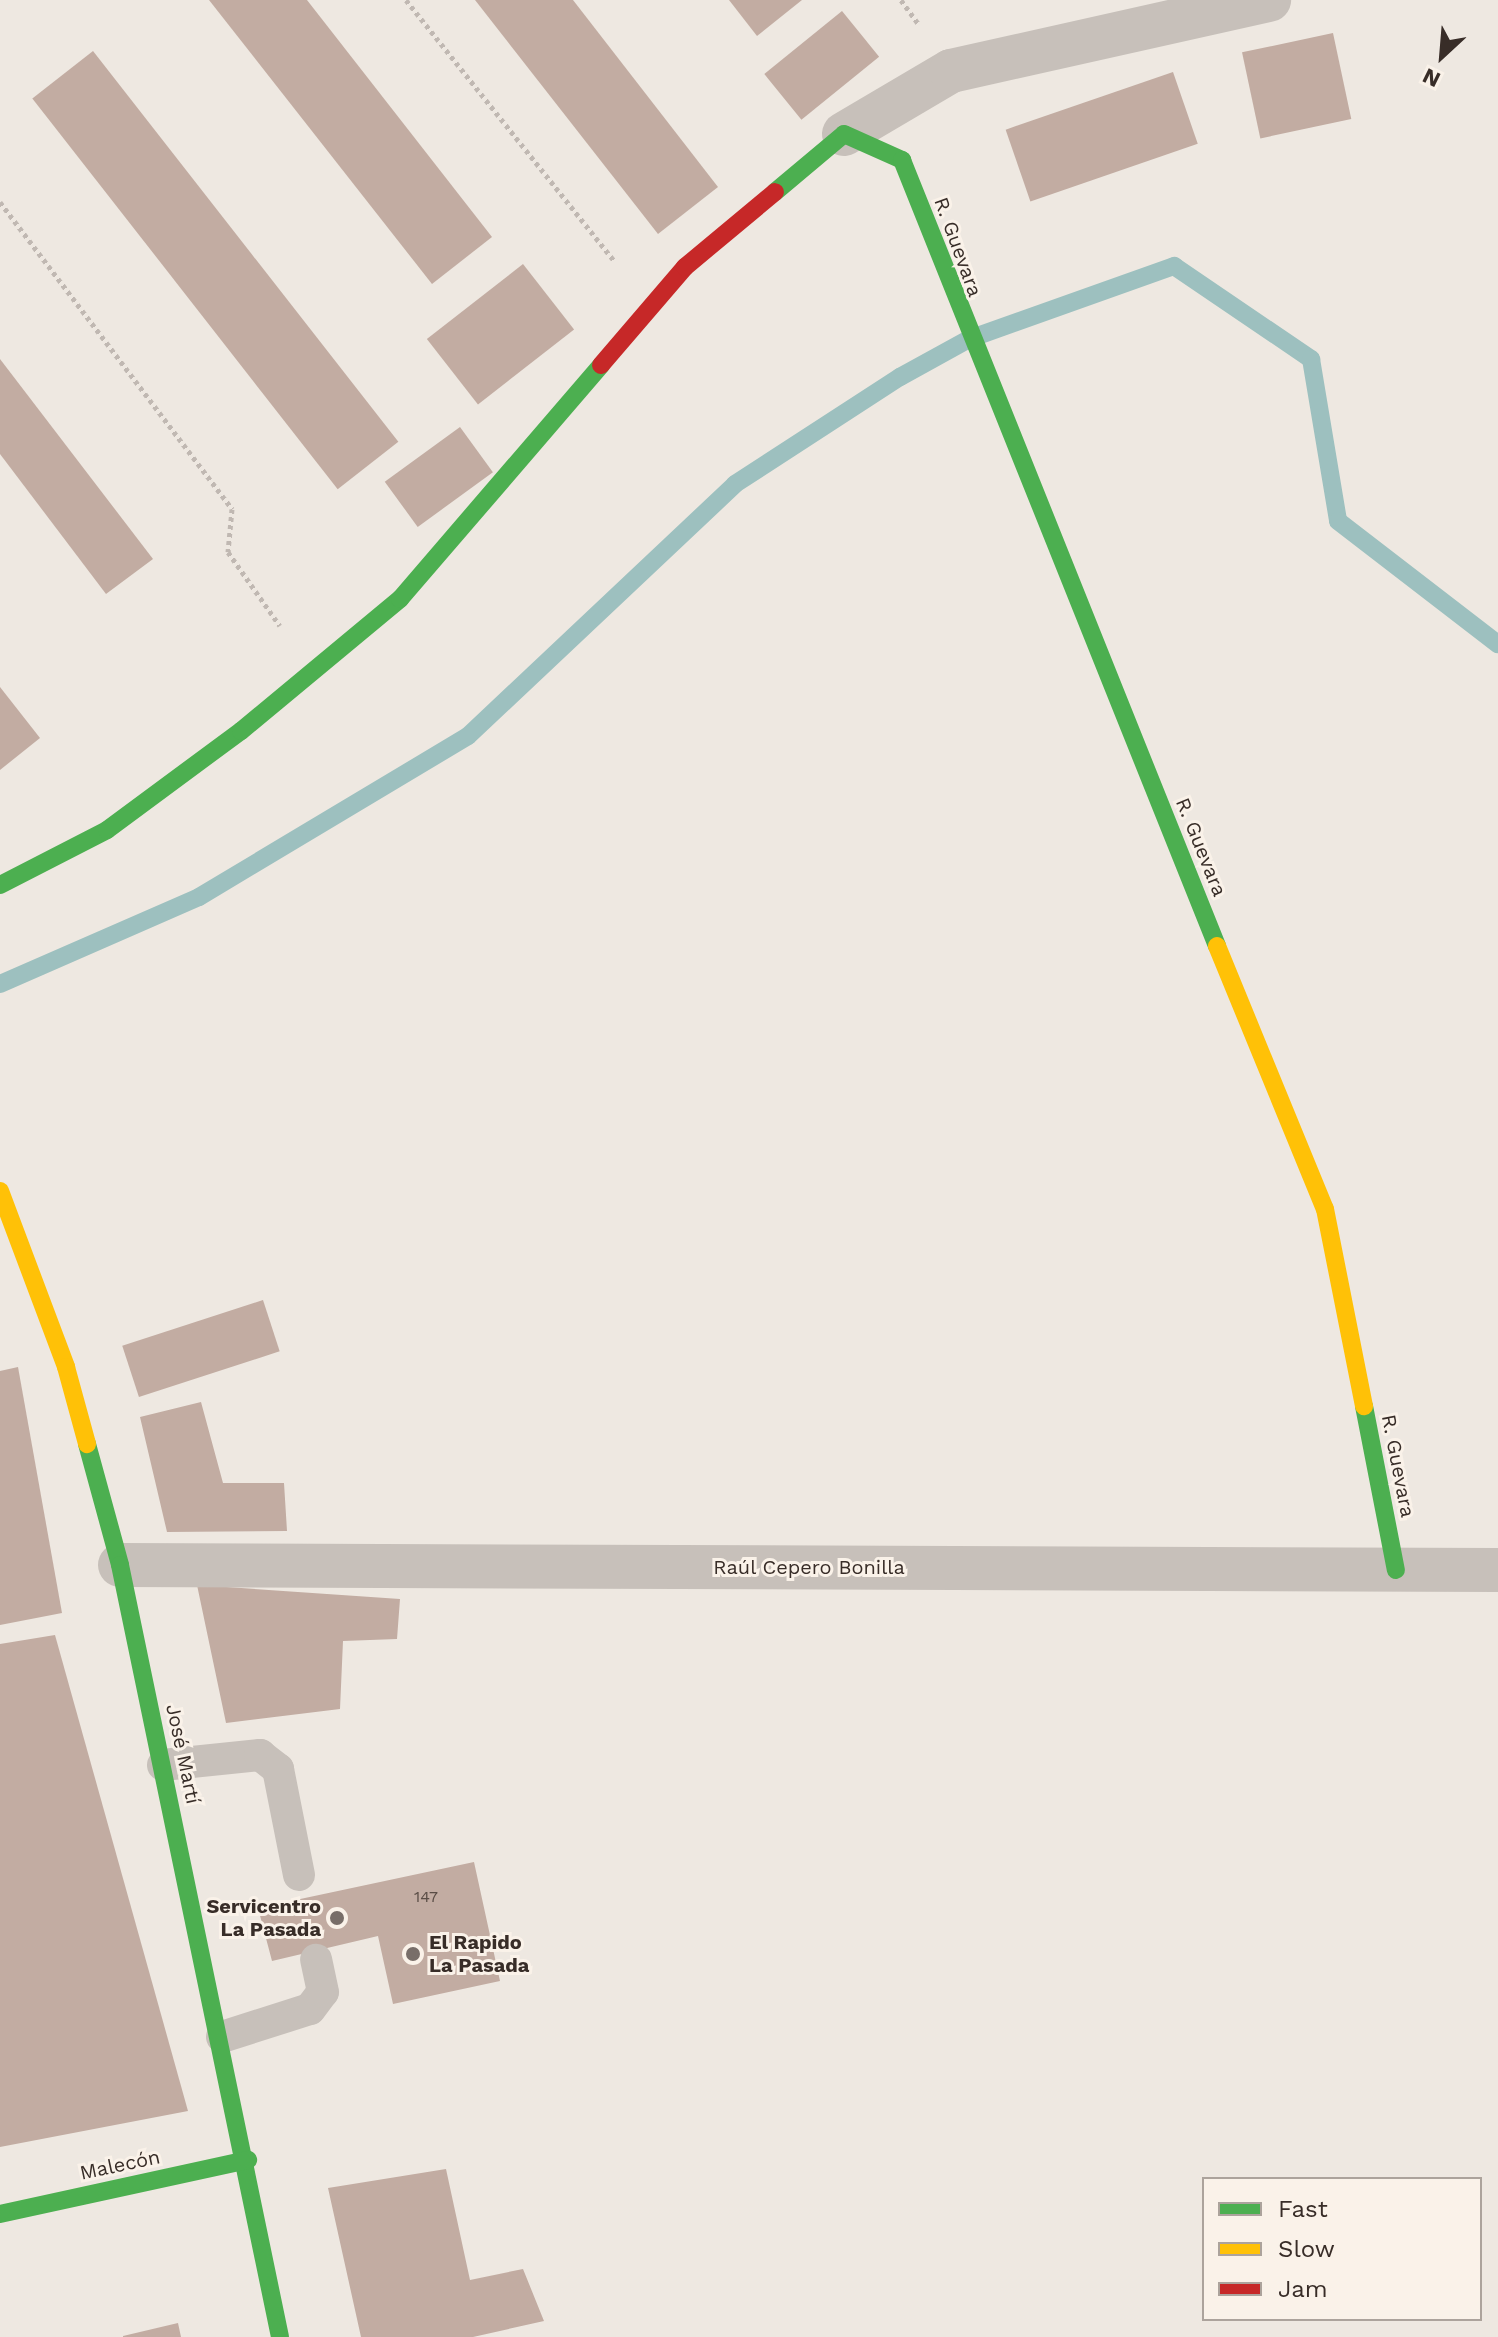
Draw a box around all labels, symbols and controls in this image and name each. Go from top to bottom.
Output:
north arrow [1402,16,1482,96]
text: N [1418,63,1444,93]
street label: R. Guevara [929,194,987,300]
street label: R. Guevara [1170,794,1232,900]
street label: R. Guevara [1376,1413,1420,1519]
street label: Raúl Cepero Bonilla [713,1555,905,1579]
street label: José Martí [161,1702,205,1806]
house number: 147 [414,1887,438,1907]
place label: Servicentro La Pasada [206,1894,321,1941]
marker: Servicentro La Pasada [328,1909,346,1927]
place label: El Rapido La Pasada [429,1930,530,1977]
marker: El Rapido La Pasada [404,1945,422,1963]
street label: Malecón [78,2145,162,2185]
legend [1202,2177,1482,2321]
text: Fast [1278,2195,1328,2223]
text: Slow [1278,2235,1335,2263]
text: Jam [1278,2275,1328,2303]

